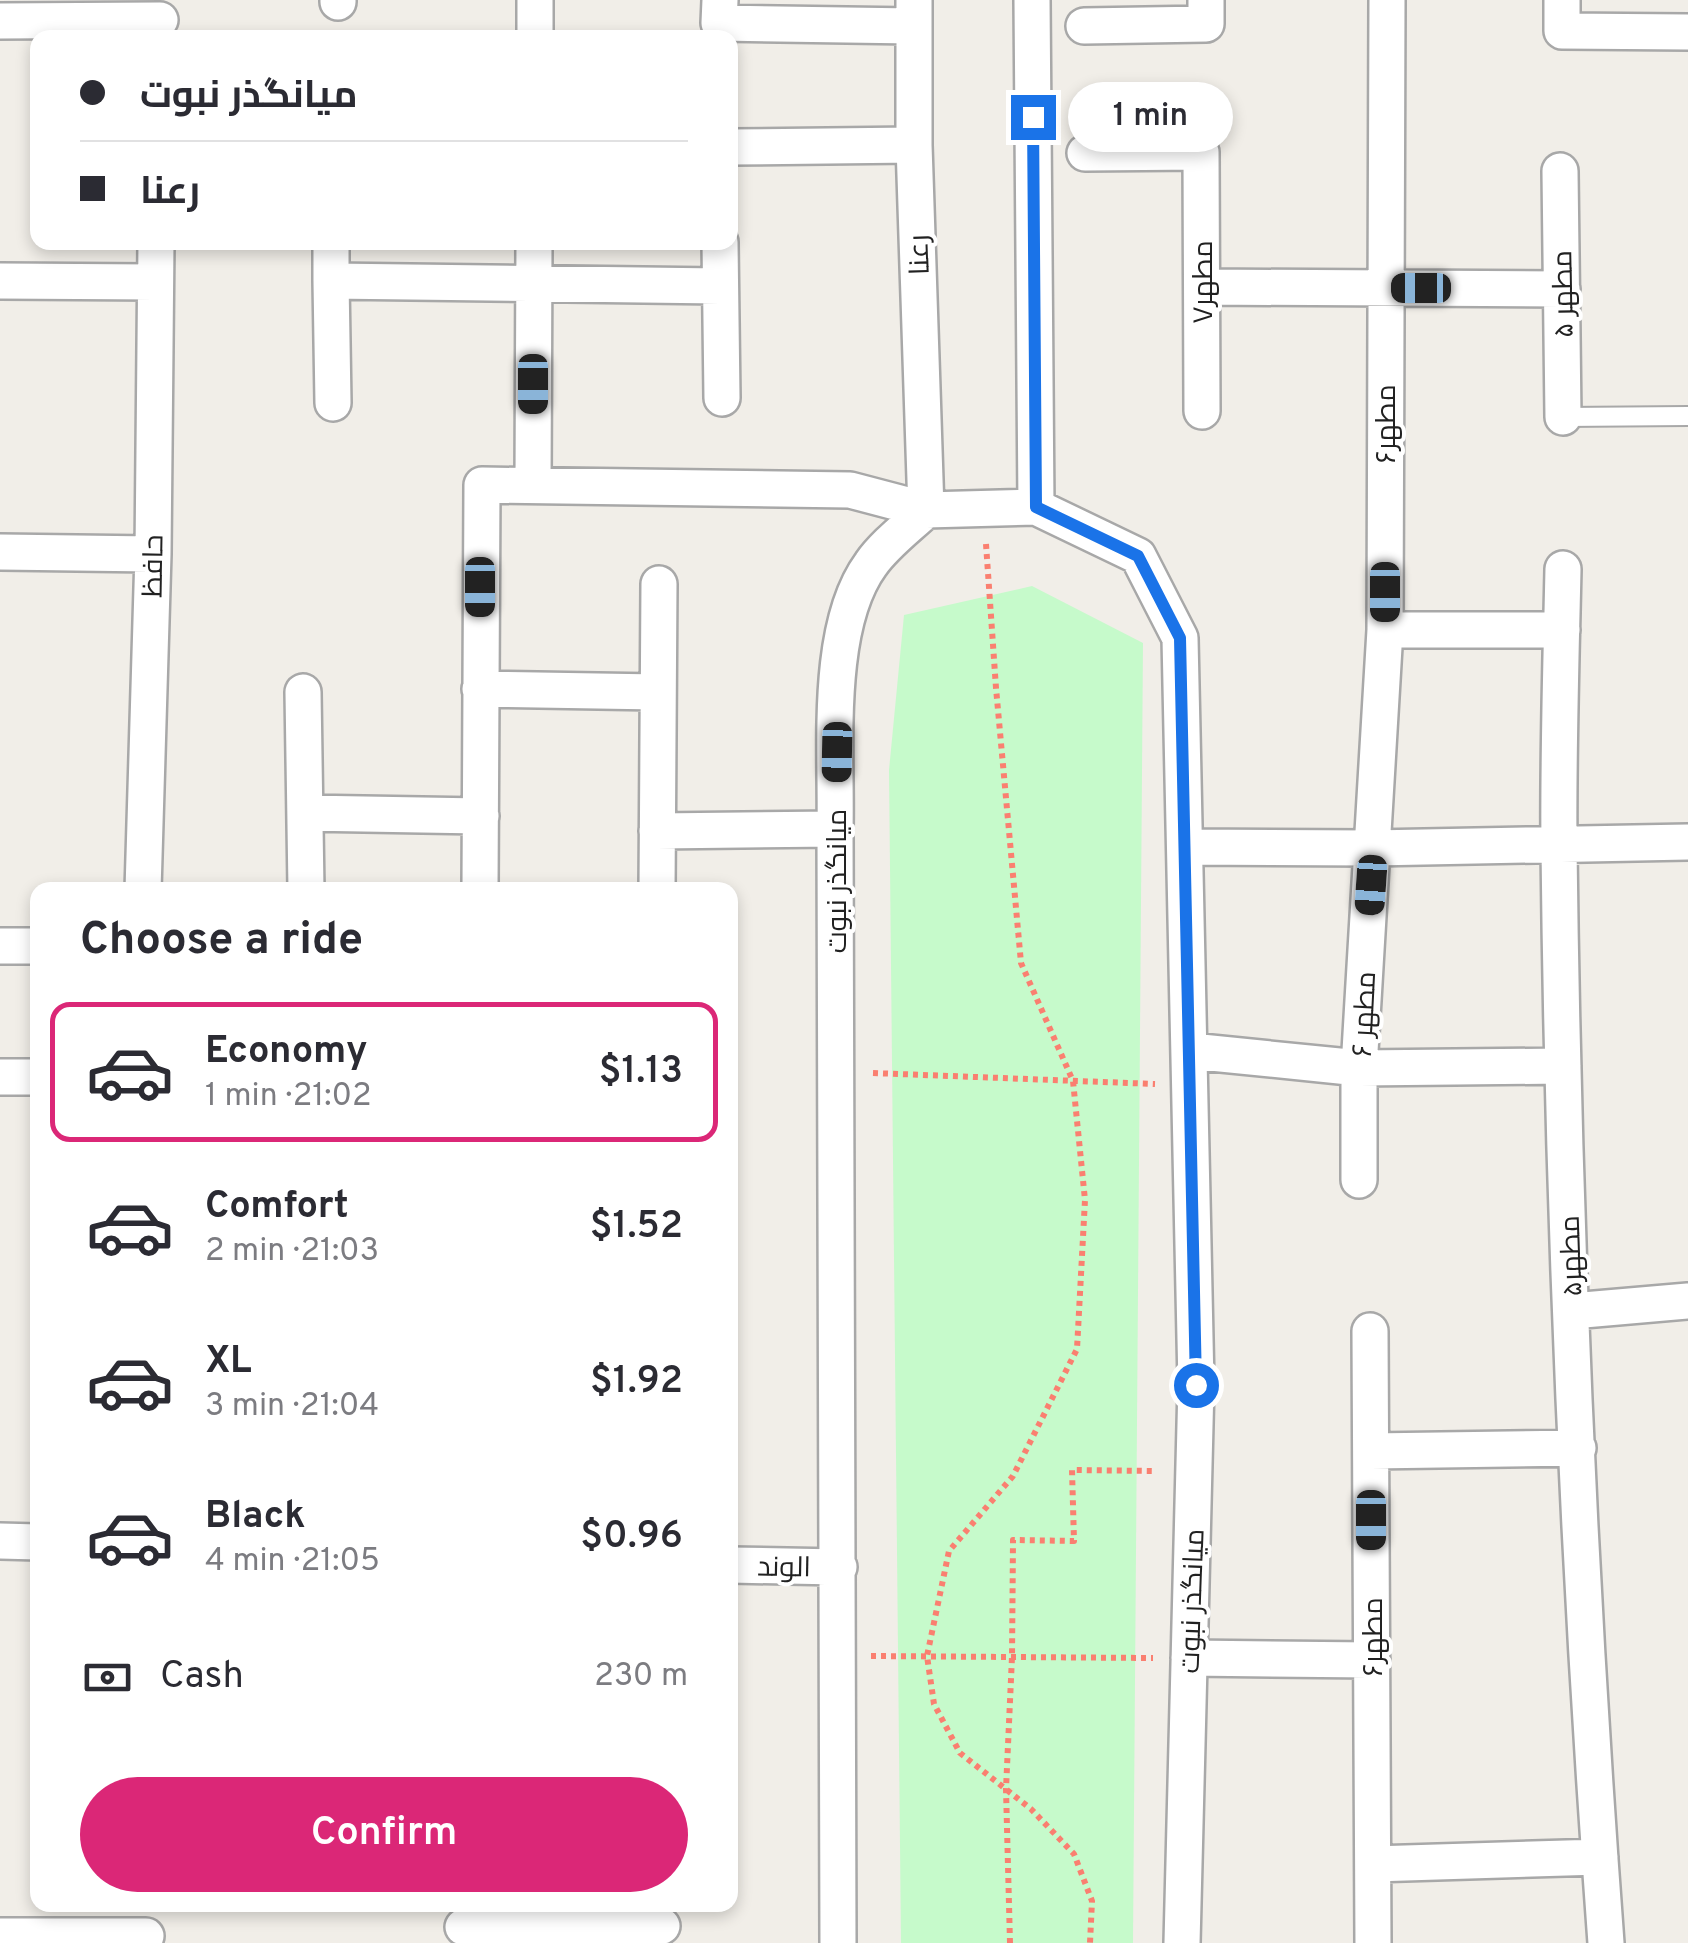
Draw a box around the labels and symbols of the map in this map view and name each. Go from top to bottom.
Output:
callout: 1 min [1068,82,1233,152]
route end [1011,95,1056,140]
street label: رعنا [902,234,940,276]
street label: مطهر۷ [1187,240,1223,324]
street label: مطهر ۵ [1546,250,1584,338]
car [1391,273,1451,303]
car [518,354,548,414]
street label: مطهر۶ [1370,384,1406,464]
street label: حافظ [136,534,174,598]
car [465,557,495,617]
car [1370,562,1400,622]
car [821,722,853,782]
street label: میانگذر نبوت [821,809,857,953]
car [1354,854,1388,916]
street label: مطهر ۶ [1346,970,1386,1058]
street label: مطهر۵ [1554,1215,1592,1297]
route start [1174,1363,1219,1408]
car [1356,1490,1386,1550]
street label: میانگذر نبوت [1173,1528,1215,1674]
street label: الوند [757,1551,811,1587]
street label: مطهر۶ [1357,1597,1393,1677]

